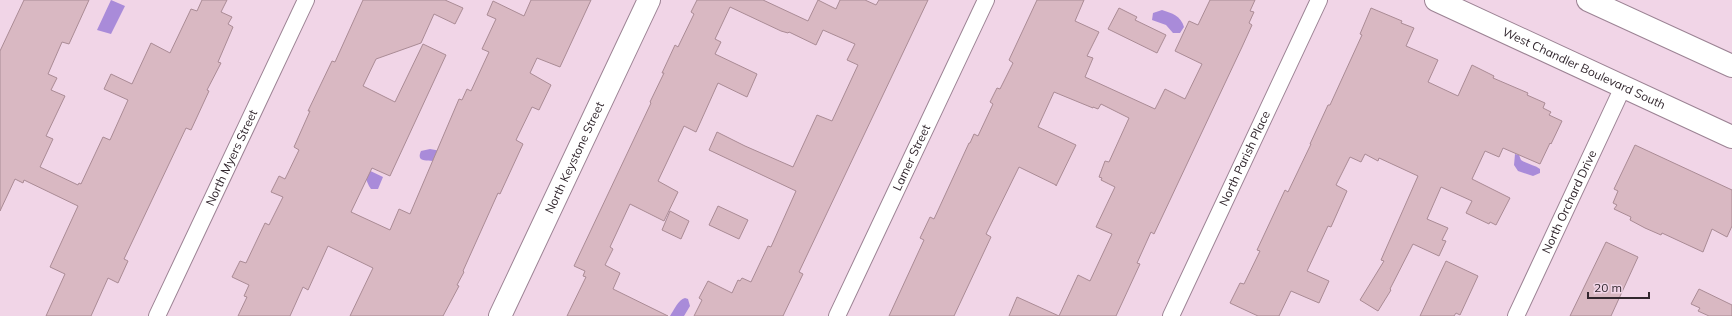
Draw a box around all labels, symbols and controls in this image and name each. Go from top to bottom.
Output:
street label: West Chandler Boulevard South [1500,24,1668,112]
street label: North Keystone Street [541,99,607,216]
street label: North Myers Street [202,107,260,208]
street label: North Parish Place [1216,108,1273,208]
street label: Lamer Street [889,122,933,193]
street label: North Orchard Drive [1538,148,1599,256]
scale bar [1588,274,1649,300]
text: 20 m [1594,280,1622,295]

